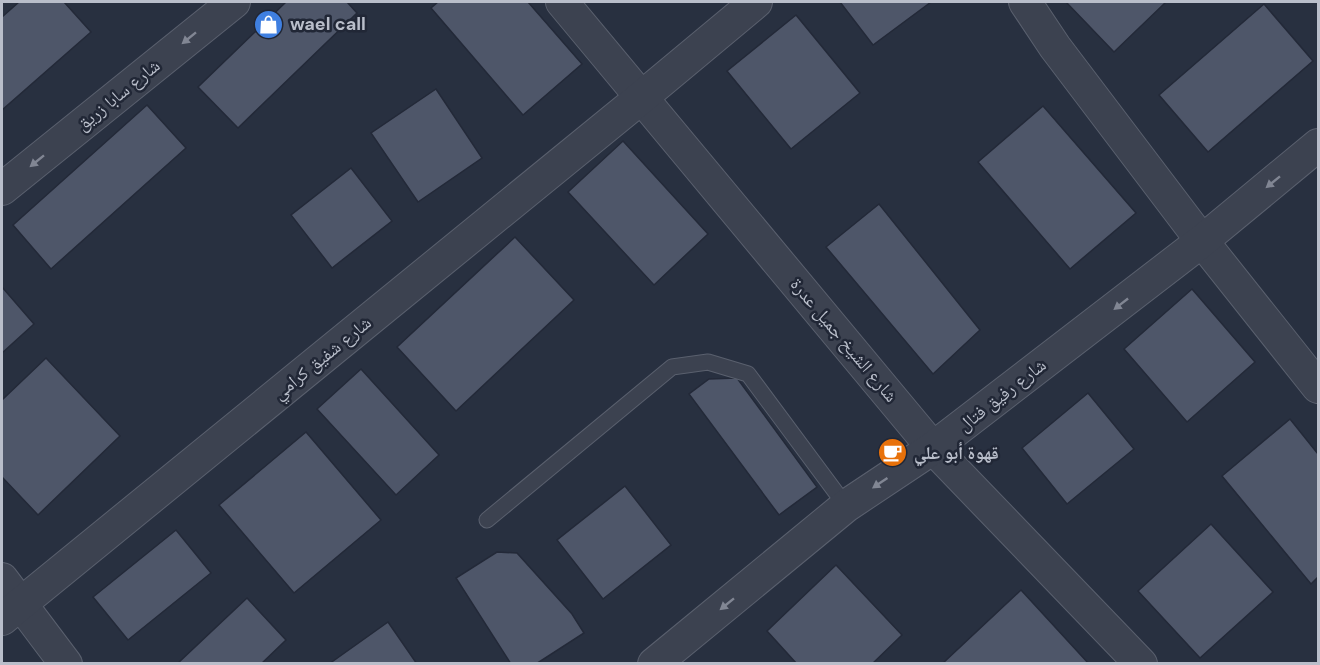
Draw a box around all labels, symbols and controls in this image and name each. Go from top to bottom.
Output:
shop icon: wael call [253,8,285,40]
place label: wael call [290,12,366,36]
one-way arrow [181,32,197,45]
street label: شارع سابا زريق [71,54,165,136]
one-way arrow [29,154,45,167]
one-way arrow [1265,176,1281,189]
street label: شارع الشيخ جميل عدرة [785,273,903,407]
one-way arrow [1113,297,1128,309]
street label: شارع شفيق كرامي [268,311,378,407]
street label: شارع رفيق فتال [953,353,1051,437]
cafe icon: قهوة أبو علي [877,437,909,469]
place label: قهوة أبو علي [914,441,999,467]
one-way arrow [873,477,889,489]
one-way arrow [719,597,735,610]

